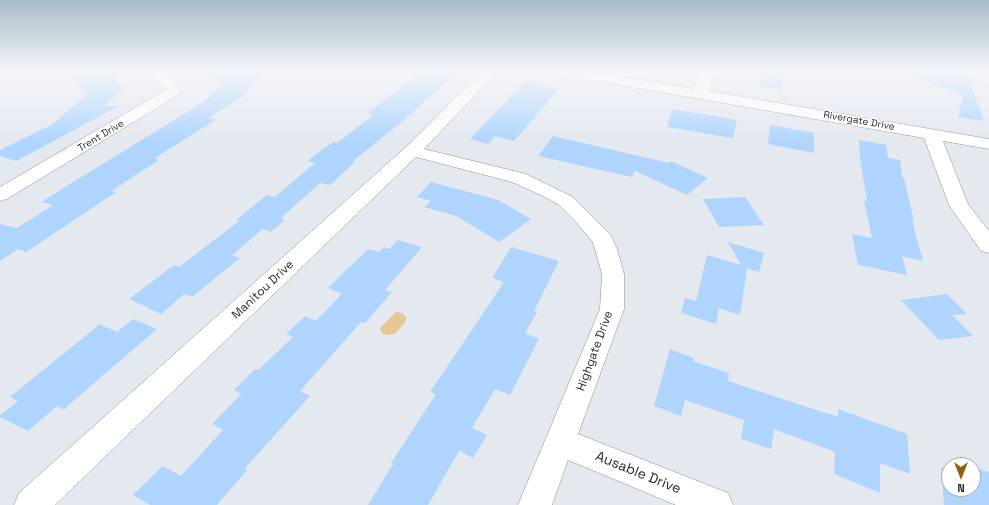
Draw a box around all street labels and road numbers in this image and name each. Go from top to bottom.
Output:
street label: Rivergate Drive [822,109,896,133]
street label: Trent Drive [76,118,126,154]
street label: Manitou Drive [229,258,297,322]
street label: Highgate Drive [574,309,616,393]
street label: Ausable Drive [593,448,683,498]

